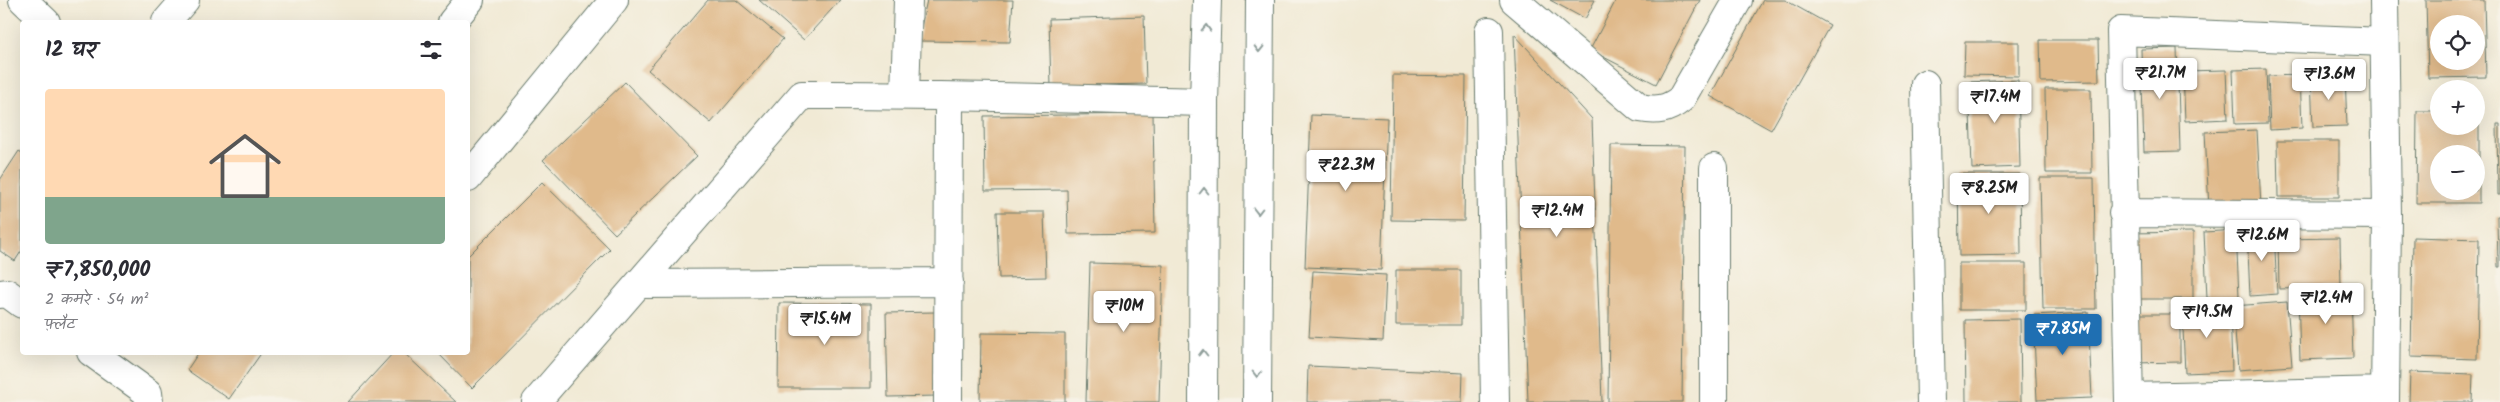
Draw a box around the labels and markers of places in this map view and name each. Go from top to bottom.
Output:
pin: ₹21.7M [2119,58,2201,100]
pin: ₹13.6M [2288,58,2370,101]
pin: ₹17.4M [1954,82,2036,124]
pin: ₹22.3M [1305,150,1387,192]
pin: ₹8.25M [1948,172,2030,215]
pin: ₹12.4M [1516,196,1598,238]
pin: ₹12.6M [2221,220,2303,262]
pin: ₹12.4M [2285,282,2367,325]
pin: ₹10M [1094,290,1154,333]
pin: ₹19.5M [2166,296,2248,339]
pin: ₹15.4M [784,304,866,346]
pin: ₹7.85M [2022,314,2104,356]

